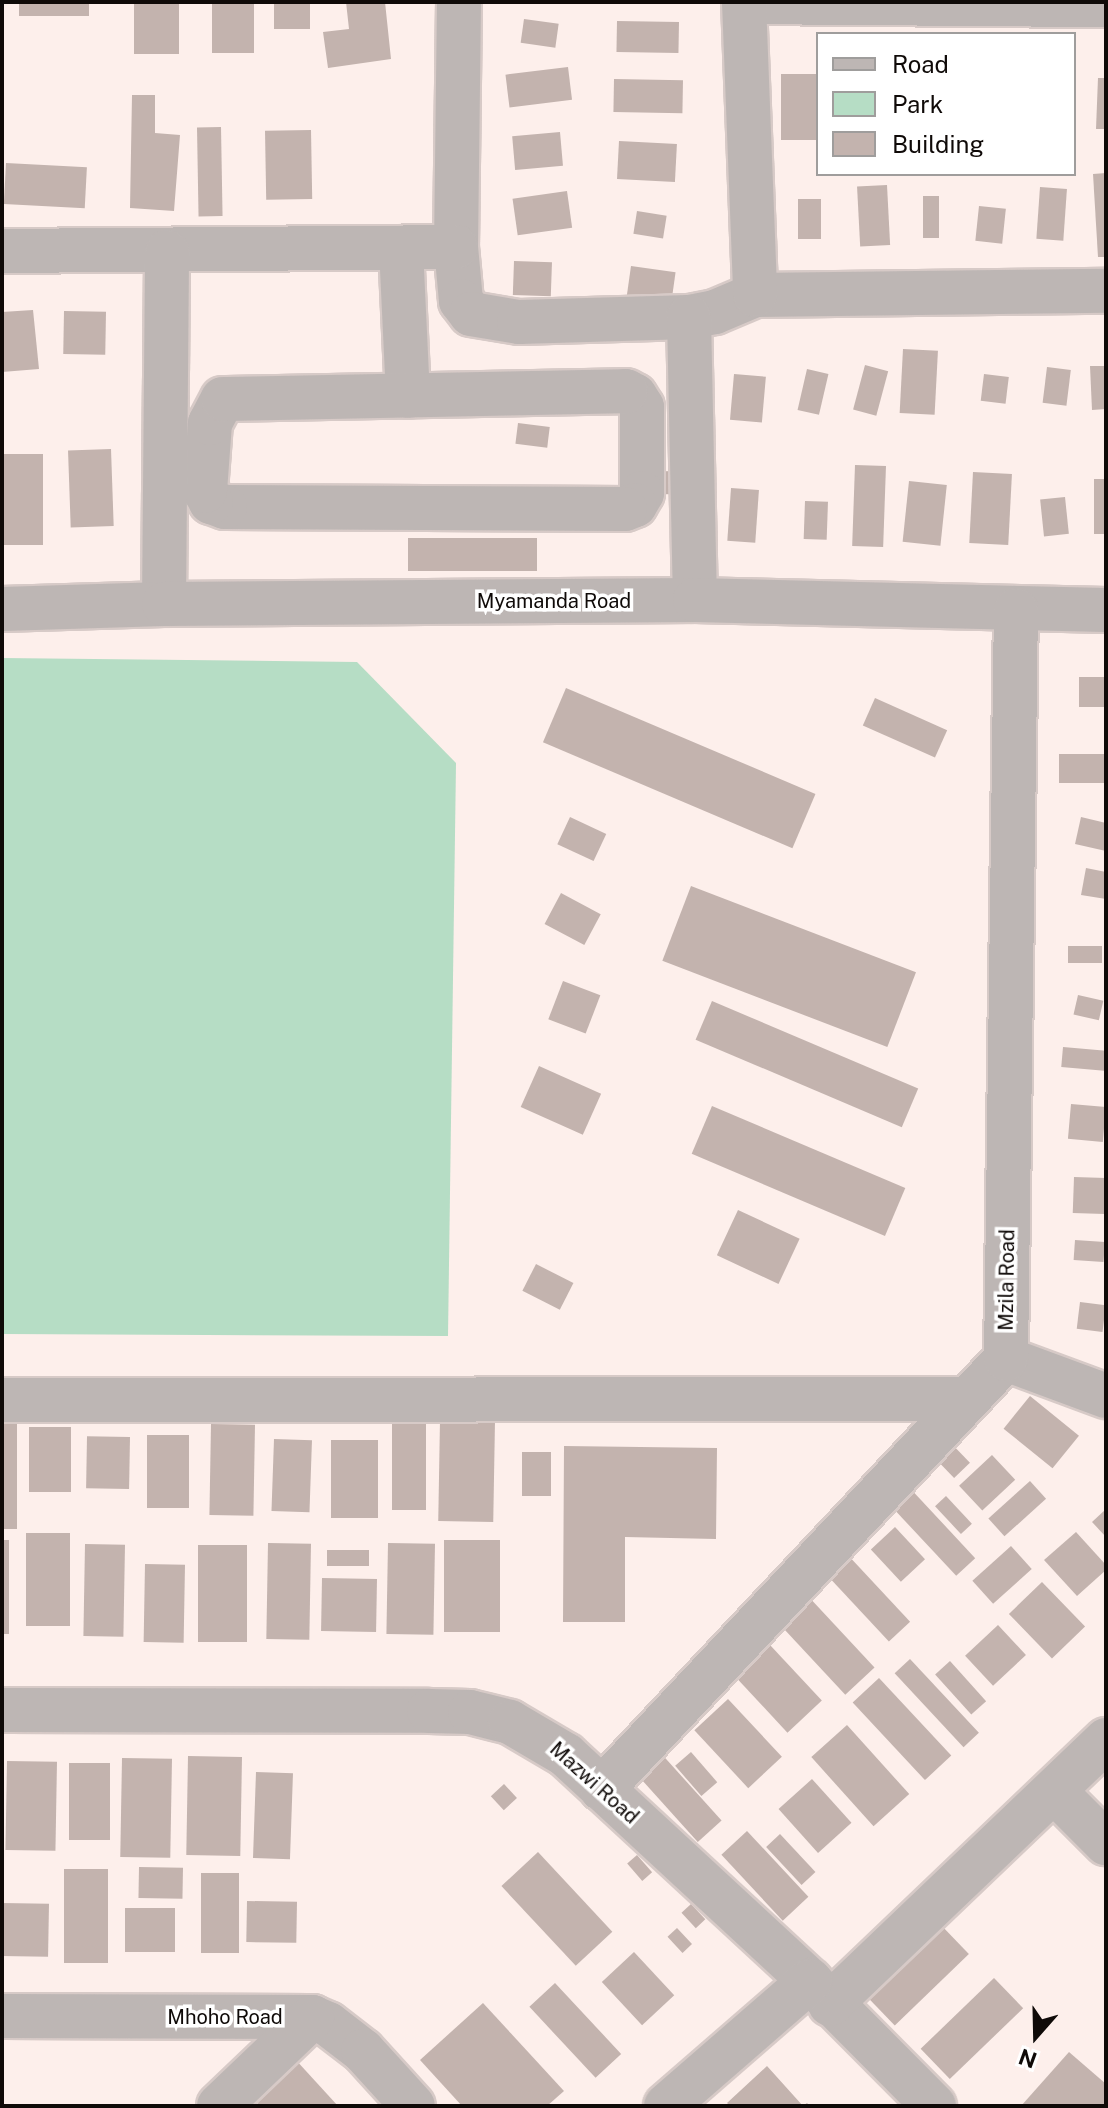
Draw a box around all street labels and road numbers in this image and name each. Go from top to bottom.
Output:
street label: Myamanda Road [477,589,631,613]
street label: Mzila Road [994,1229,1020,1331]
street label: Mazwi Road [545,1737,643,1829]
street label: Mhoho Road [167,2005,283,2029]

